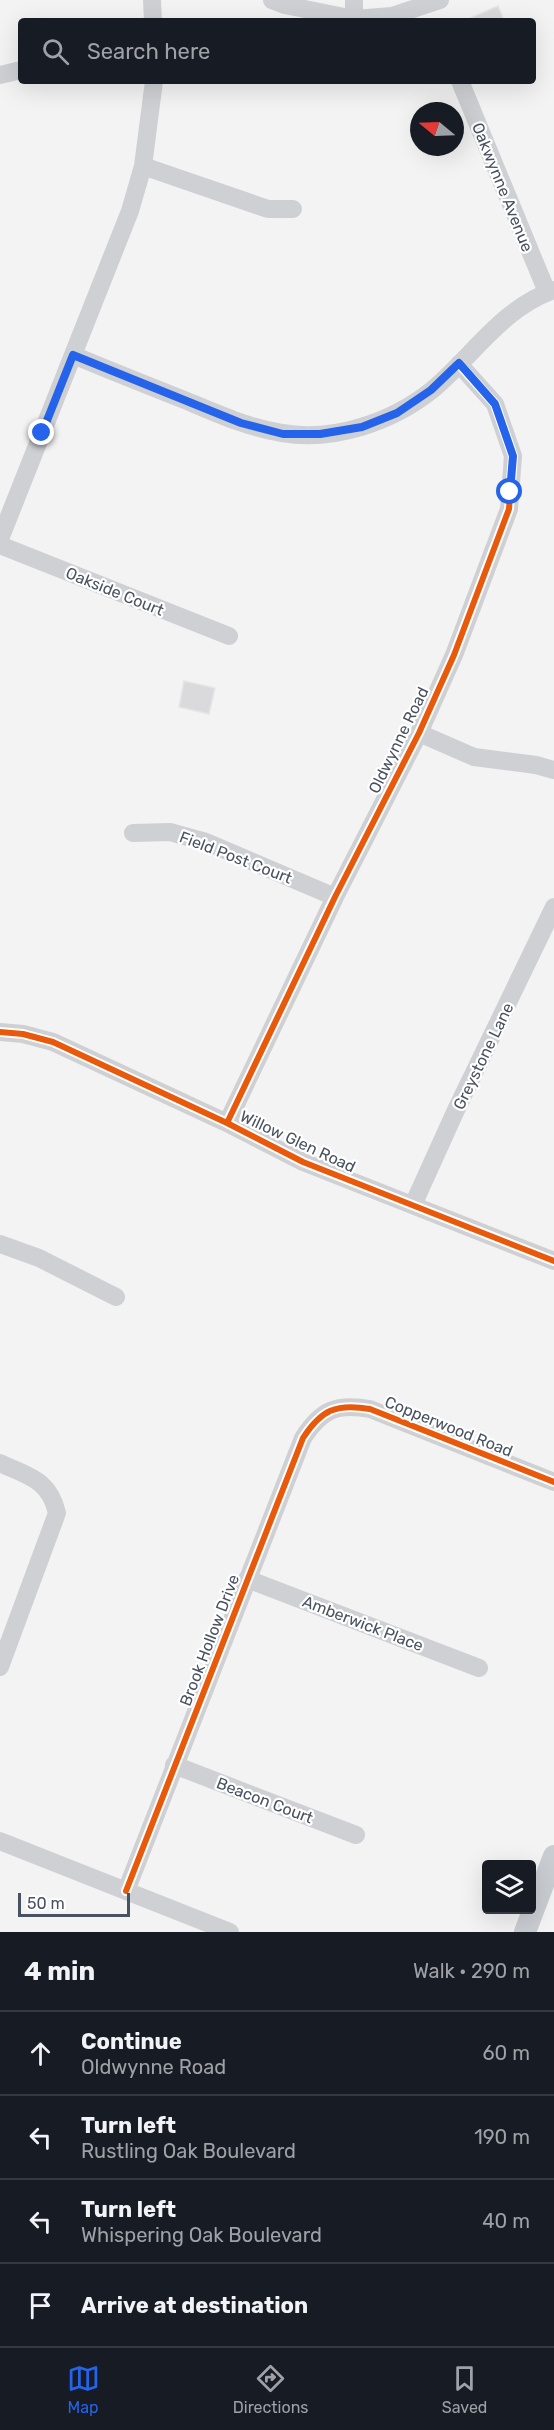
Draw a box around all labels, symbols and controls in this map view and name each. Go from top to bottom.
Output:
search box [18,18,536,84]
icon: search [39,35,72,68]
text: Search here [87,38,210,65]
north arrow [410,102,464,156]
street label: Oakwynne Avenue [468,120,537,255]
route end [28,419,54,445]
route start [496,478,522,504]
street label: Oakside Court [63,563,167,620]
street label: Oldwynne Road [364,684,432,797]
street label: Field Post Court [177,827,295,888]
street label: Greystone Lane [449,1000,518,1113]
street label: Willow Glen Road [237,1106,358,1176]
street label: Copperwood Road [382,1392,516,1461]
street label: Brook Hollow Drive [176,1572,243,1709]
street label: Amberwick Place [300,1592,426,1655]
street label: Beacon Court [214,1773,316,1828]
map controls [482,1860,536,1914]
button: layers [482,1860,536,1914]
scale bar [18,1890,130,1918]
text: 50 m [27,1894,65,1913]
text: 4 min [24,1956,95,1987]
text: Walk · 290 m [413,1959,530,1983]
text: Continue [81,2028,182,2055]
icon: ahead [24,2037,57,2070]
text: 60 m [483,2041,530,2065]
text: Oldwynne Road [81,2055,226,2079]
text: Turn left [81,2112,176,2139]
icon: left [24,2121,57,2154]
text: 190 m [474,2125,530,2149]
text: Rustling Oak Boulevard [81,2139,296,2163]
text: Turn left [81,2196,176,2223]
icon: left [24,2205,57,2238]
text: 40 m [482,2209,530,2233]
text: Whispering Oak Boulevard [81,2223,322,2247]
icon: arrive [24,2289,57,2322]
text: Arrive at destination [81,2292,308,2319]
tab: Map [67,2362,100,2417]
tab: Directions [233,2362,309,2417]
tab: Saved [442,2362,487,2417]

